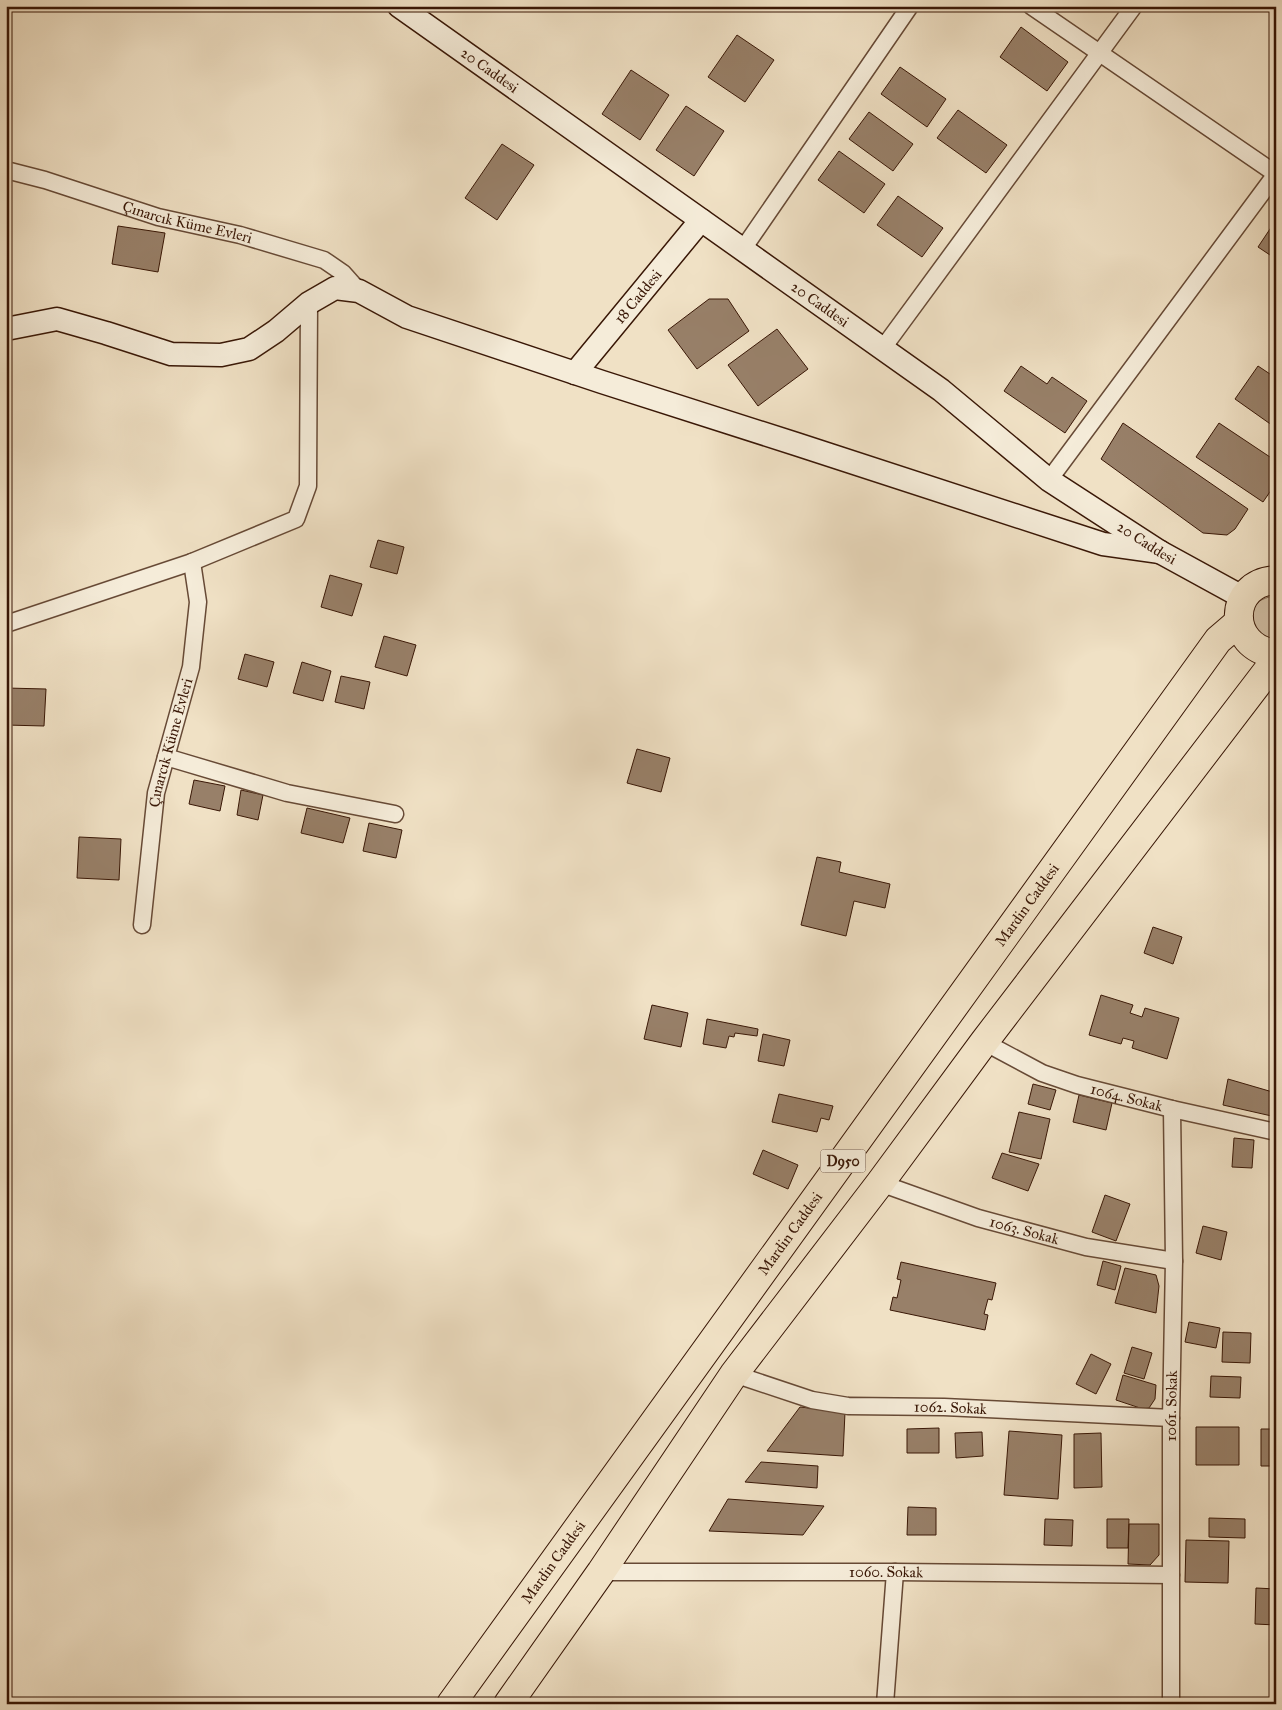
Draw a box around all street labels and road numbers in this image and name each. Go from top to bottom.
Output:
street label: 20 Caddesi [457,43,522,97]
street label: Çınarcık Küme Evleri [120,197,255,247]
street label: 18 Caddesi [610,266,665,327]
street label: 20 Caddesi [788,278,853,331]
street label: 20 Caddesi [1114,517,1179,568]
street label: Çınarcık Küme Evleri [146,676,196,808]
street label: Mardin Caddesi [991,860,1063,950]
street label: 1064. Sokak [1089,1080,1165,1115]
road number: D950 [820,1150,866,1172]
street label: Mardin Caddesi [754,1189,826,1278]
street label: 1063. Sokak [988,1213,1061,1248]
street label: 1061. Sokak [1162,1370,1181,1442]
street label: 1062. Sokak [914,1398,987,1418]
street label: Mardin Caddesi [517,1517,589,1607]
street label: 1060. Sokak [849,1563,923,1581]

